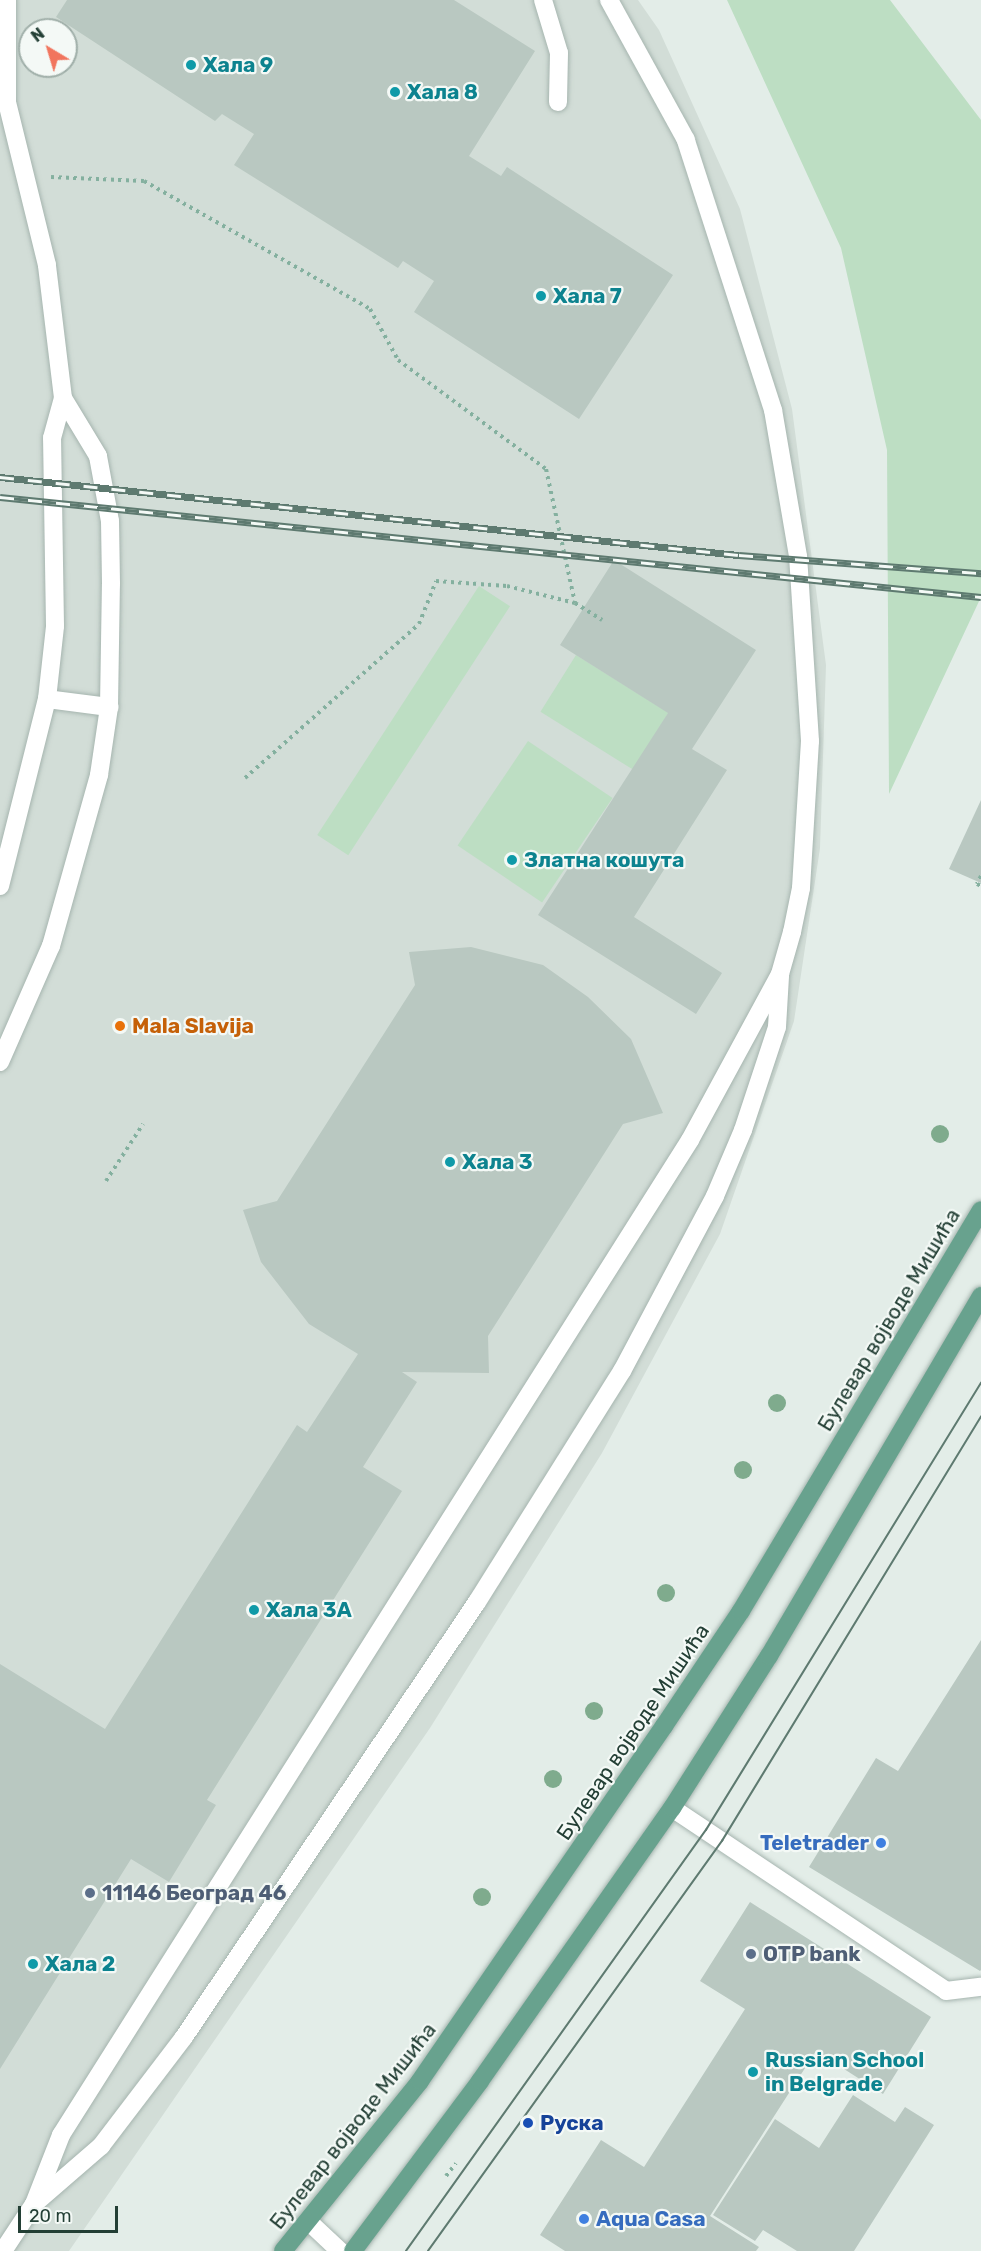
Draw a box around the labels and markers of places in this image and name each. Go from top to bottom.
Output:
place label: Хала 9 [203,52,273,78]
marker: Хала 9 [184,58,198,72]
place label: Хала 8 [407,79,478,105]
marker: Хала 8 [388,85,402,99]
place label: Хала 7 [553,283,622,309]
marker: Хала 7 [534,289,548,303]
place label: Златна кошута [524,847,684,873]
marker: Златна кошута [505,853,519,867]
place label: Mala Slavija [132,1013,254,1039]
marker: Mala Slavija [113,1019,127,1033]
place label: Хала 3 [462,1149,533,1175]
marker: Хала 3 [443,1155,457,1169]
place label: Хала 3А [266,1597,352,1623]
marker: Хала 3А [247,1603,261,1617]
place label: Teletrader [760,1830,869,1856]
marker: Teletrader [874,1836,888,1850]
place label: 11146 Београд 46 [102,1880,286,1906]
marker: 11146 Београд 46 [83,1886,97,1900]
place label: OTP bank [763,1941,861,1967]
marker: OTP bank [744,1947,758,1961]
place label: Хала 2 [45,1951,116,1977]
marker: Хала 2 [26,1957,40,1971]
place label: Russian School in Belgrade [765,2047,924,2097]
marker: Russian School in Belgrade [746,2065,760,2079]
place label: Руска [540,2110,604,2136]
marker: Руска [521,2116,535,2130]
place label: Aqua Casa [596,2206,706,2232]
marker: Aqua Casa [577,2212,591,2226]

